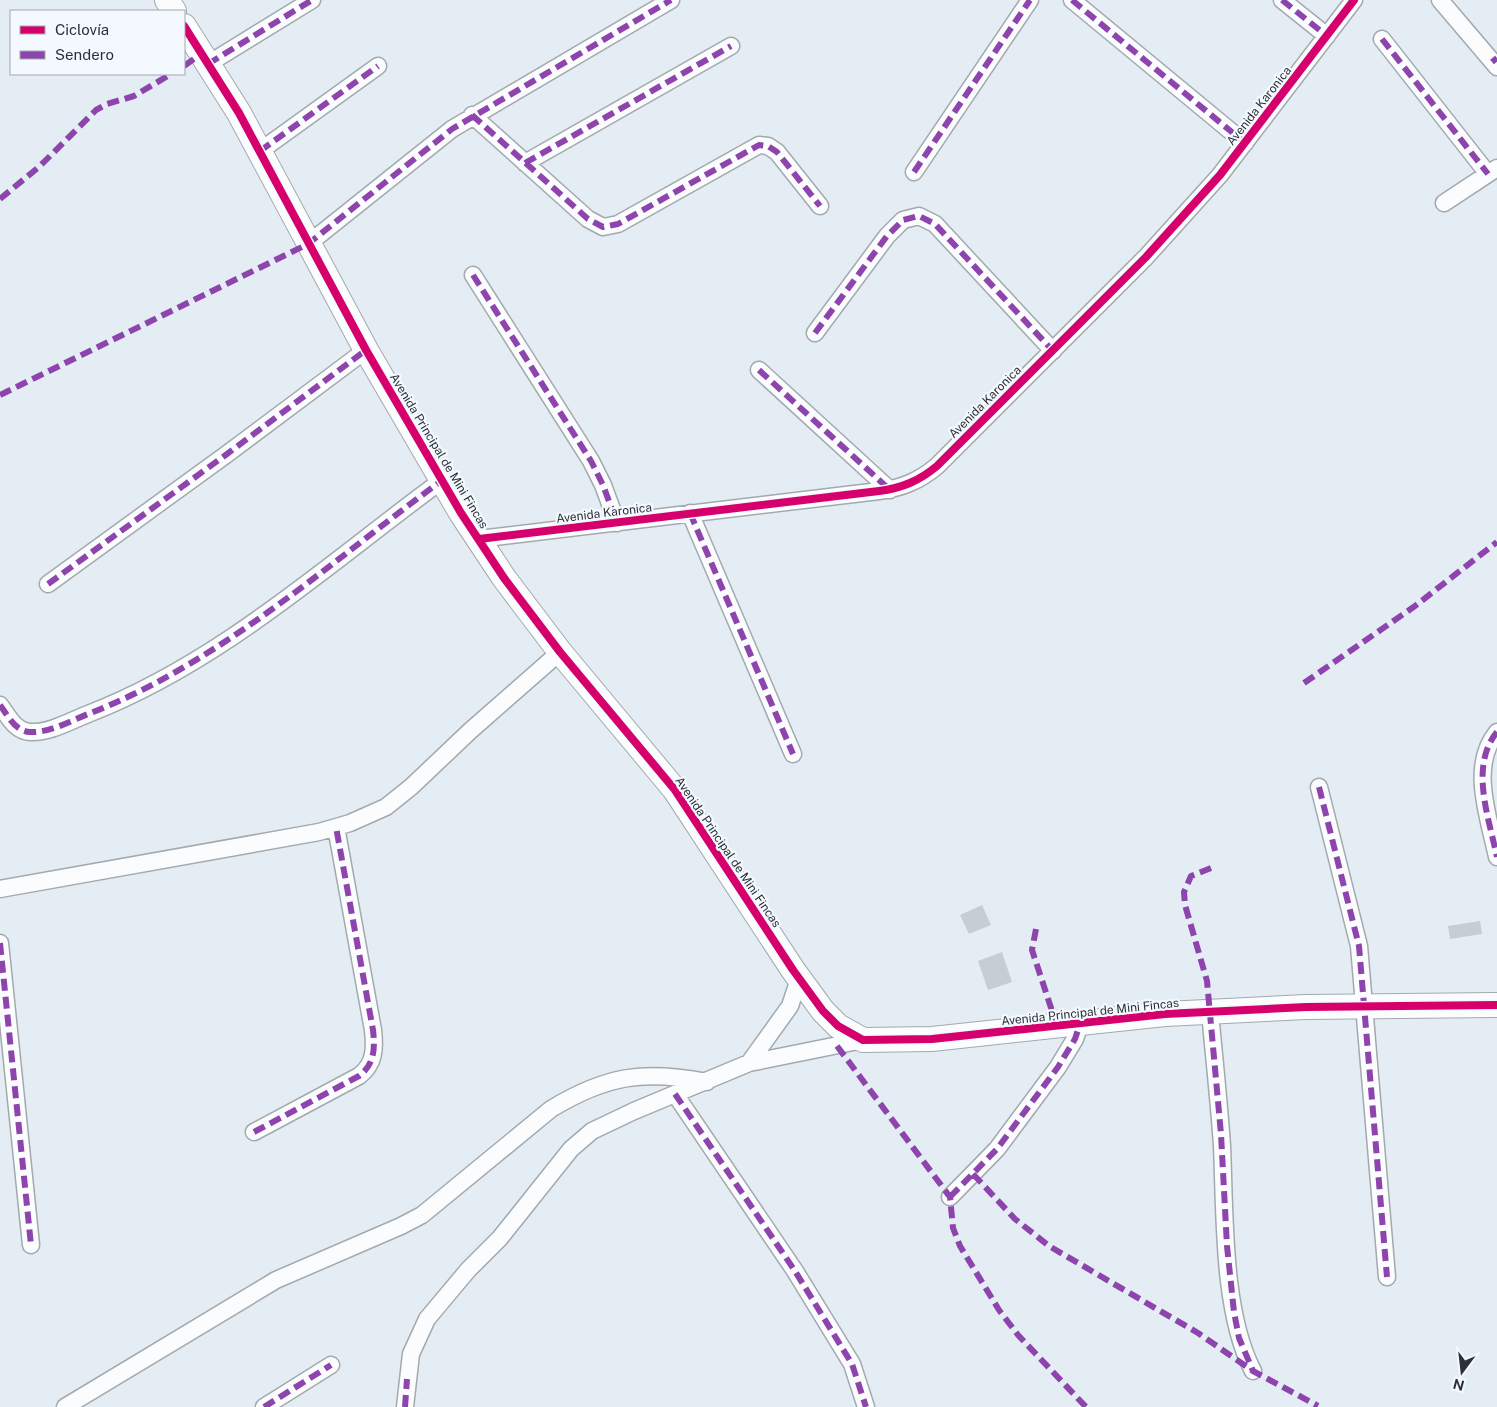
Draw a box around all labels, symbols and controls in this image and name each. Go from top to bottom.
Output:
legend [10,10,185,75]
text: Ciclovía [55,21,109,38]
text: Sendero [55,46,114,63]
street label: Avenida Karonica [1224,64,1294,148]
street label: Avenida Karonica [946,363,1024,441]
street label: Avenida Principal de Mini Fincas [387,371,491,531]
street label: Avenida Karonica [555,500,653,526]
street label: Avenida Principal de Mini Fincas [672,774,784,930]
street label: Avenida Principal de Mini Fincas [1001,996,1179,1028]
north arrow [1437,1347,1487,1397]
text: N [1451,1375,1466,1394]

